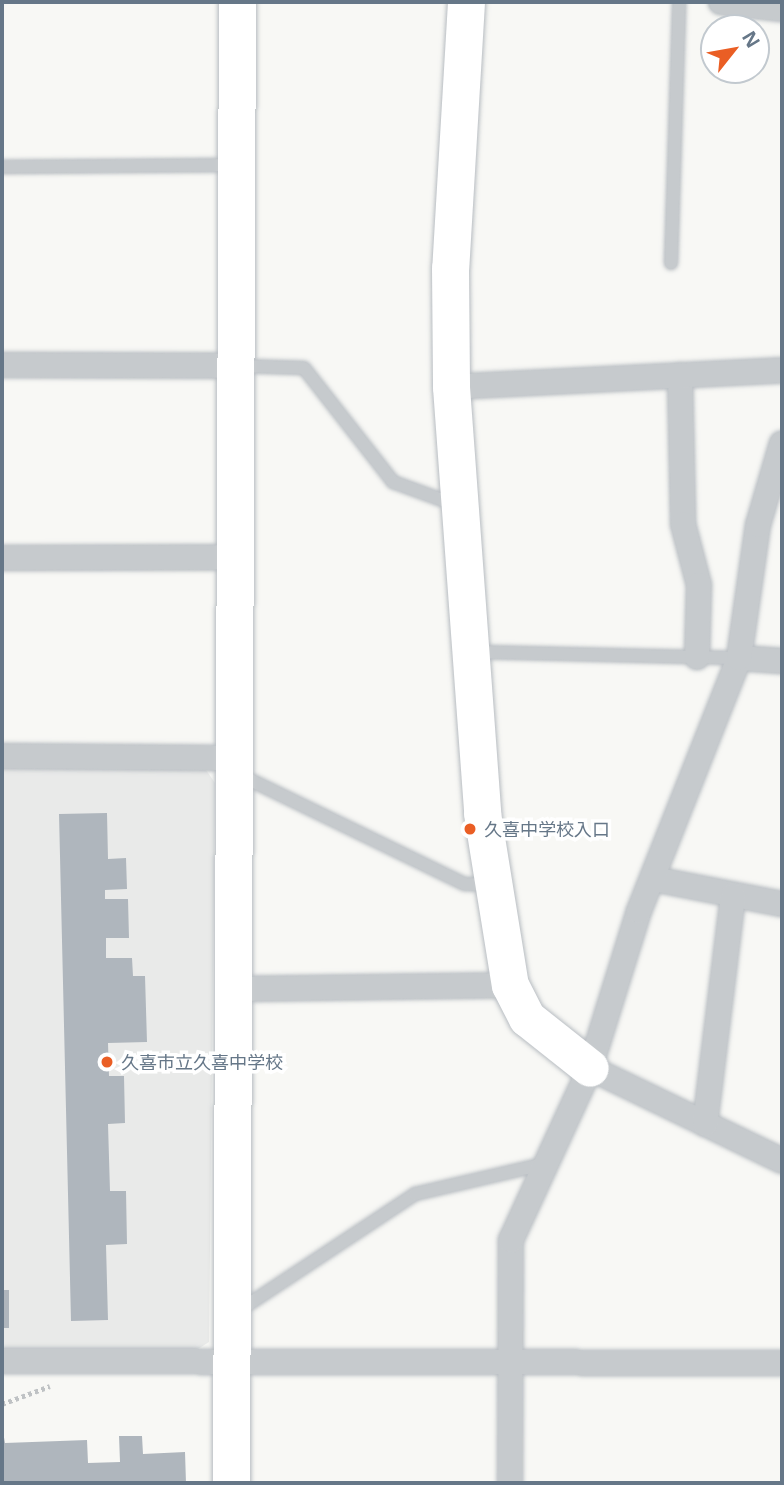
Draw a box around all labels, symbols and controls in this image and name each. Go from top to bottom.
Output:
north arrow [700,14,770,84]
text: N [736,26,766,53]
place label: 久喜中学校入口 [484,818,610,840]
marker: 久喜中学校入口 [462,821,478,837]
place label: 久喜市立久喜中学校 [121,1051,283,1073]
marker: 久喜市立久喜中学校 [99,1054,115,1070]

